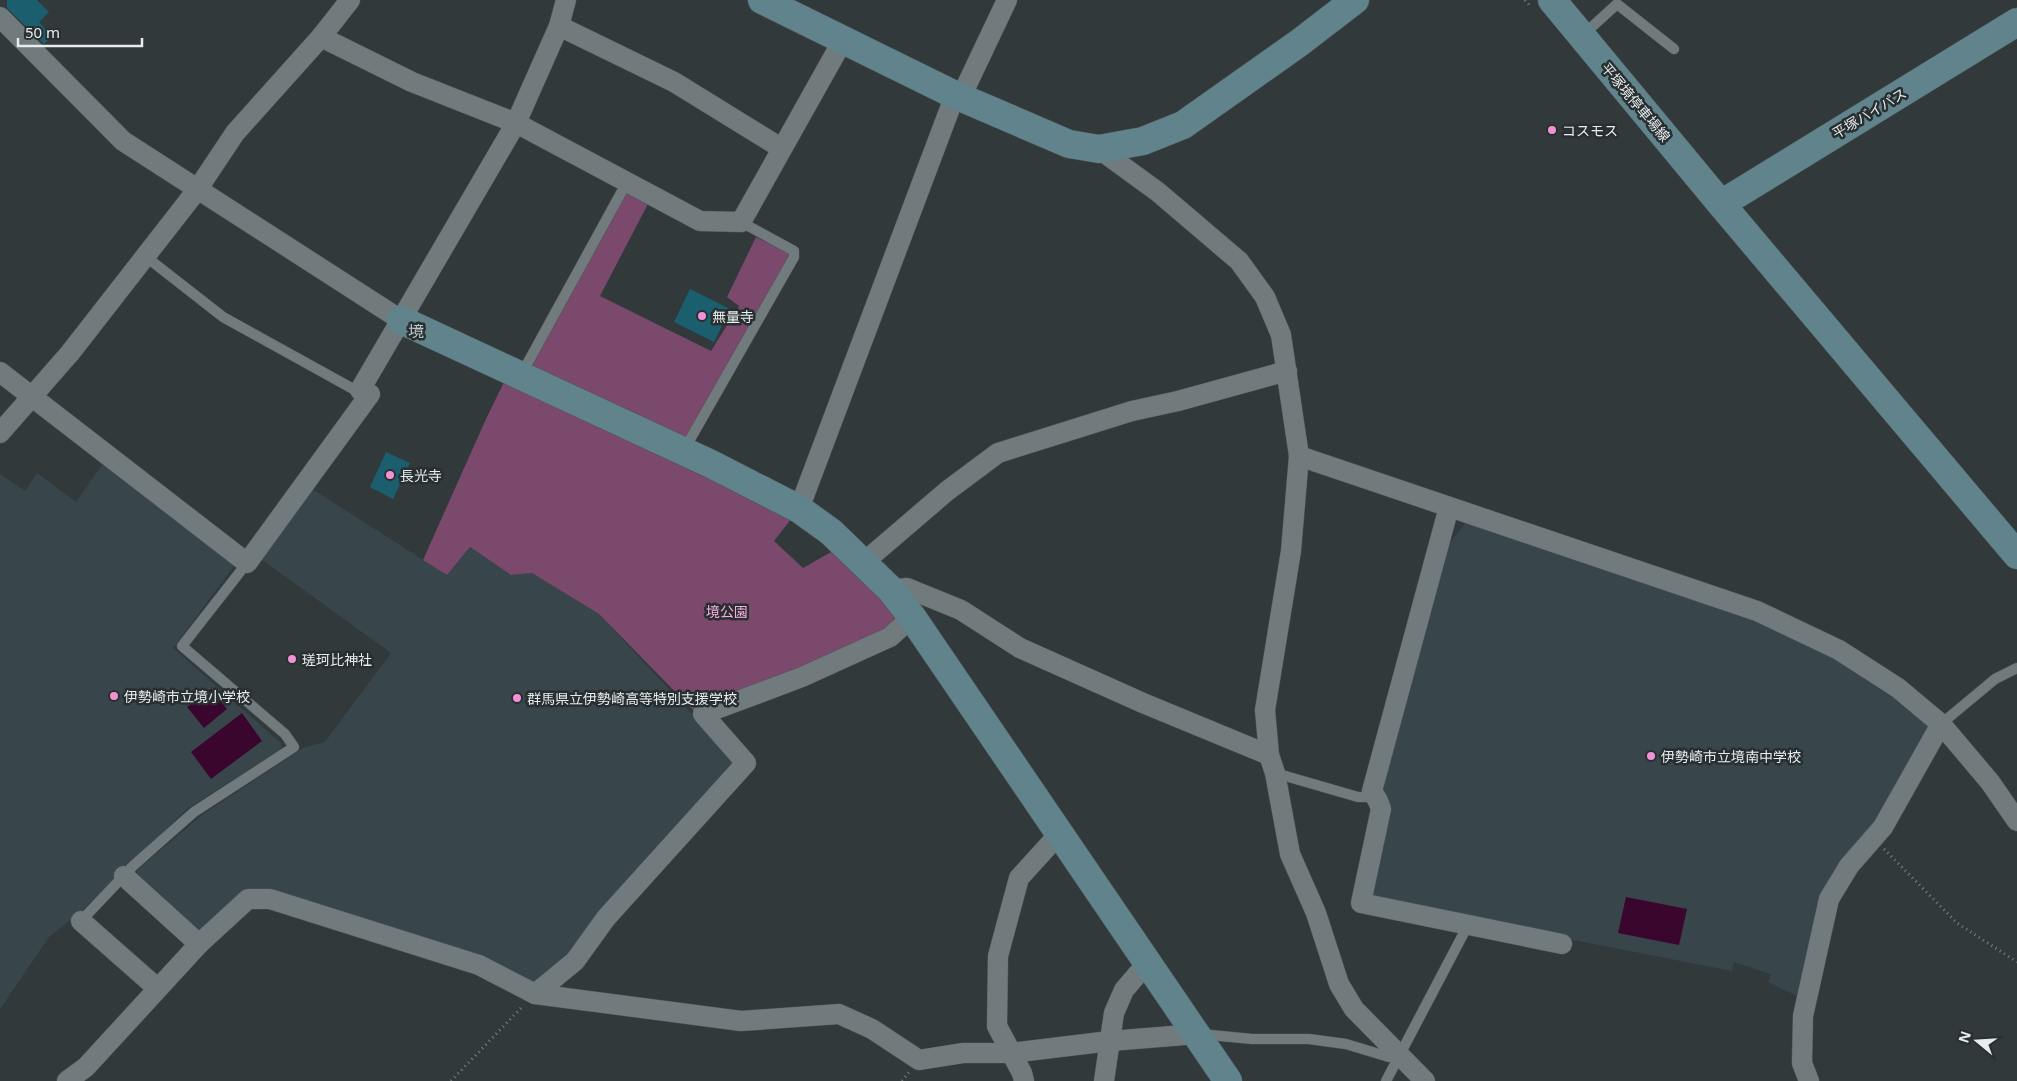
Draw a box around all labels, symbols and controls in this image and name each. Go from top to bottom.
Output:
scale bar [18,15,141,47]
text: 50 m [25,22,60,42]
street label: 平塚境停車場線 [1597,58,1675,146]
street label: 平塚バイパス [1828,83,1910,143]
place label: コスモス [1562,121,1618,140]
marker: コスモス [1546,124,1558,136]
place label: 無量寺 [712,307,754,326]
marker: 無量寺 [696,310,708,322]
district label: 境 [408,320,424,342]
place label: 長光寺 [400,466,442,485]
marker: 長光寺 [384,469,396,481]
park label: 境公園 [706,602,748,621]
place label: 瑳珂比神社 [302,650,372,669]
marker: 瑳珂比神社 [286,653,298,665]
place label: 伊勢崎市立境小学校 [124,687,250,706]
place label: 群馬県立伊勢崎高等特別支援学校 [527,689,737,708]
marker: 伊勢崎市立境小学校 [108,690,120,702]
marker: 群馬県立伊勢崎高等特別支援学校 [511,692,523,704]
place label: 伊勢崎市立境南中学校 [1661,747,1801,766]
marker: 伊勢崎市立境南中学校 [1645,750,1657,762]
north arrow [1952,1016,2002,1066]
text: N [1953,1028,1975,1045]

